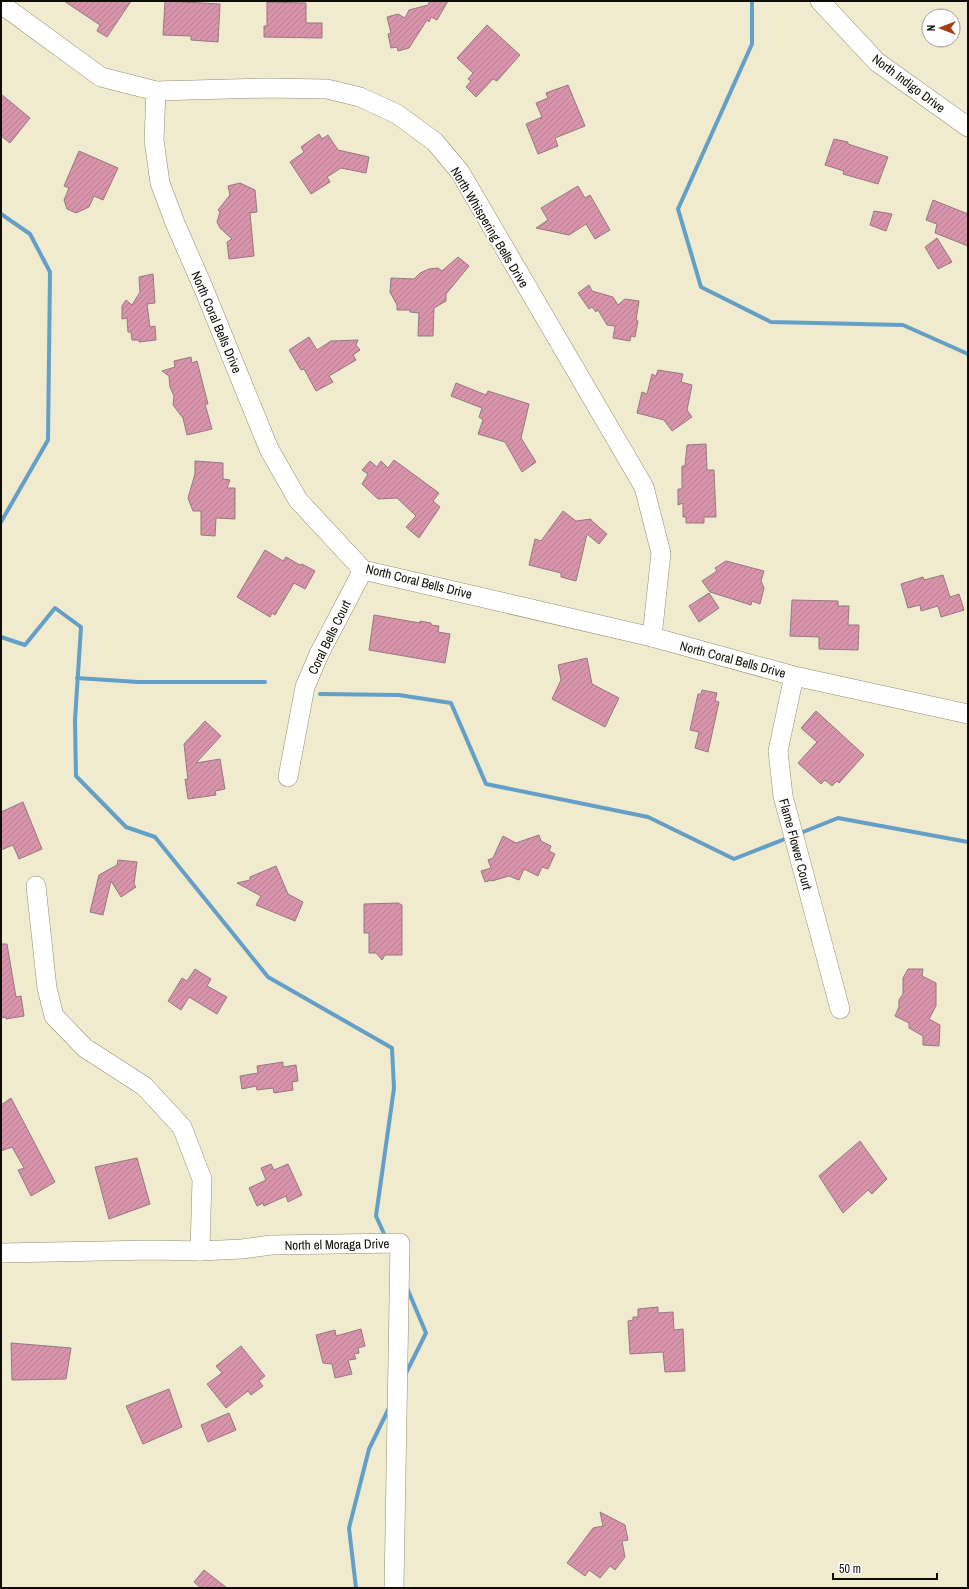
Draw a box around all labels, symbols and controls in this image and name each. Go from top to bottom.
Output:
north arrow [921,8,961,48]
text: N [924,25,938,31]
street label: North Indigo Drive [869,50,949,116]
street label: North Whispering Bells Drive [447,164,532,291]
street label: North Coral Bells Drive [187,269,246,376]
street label: North Coral Bells Drive [364,560,474,603]
street label: Coral Bells Court [304,597,355,677]
street label: North Coral Bells Drive [678,637,788,682]
street label: Flame Flower Court [775,797,816,892]
street label: North el Moraga Drive [284,1235,390,1254]
scale bar [833,1555,937,1581]
text: 50 m [839,1561,861,1577]

